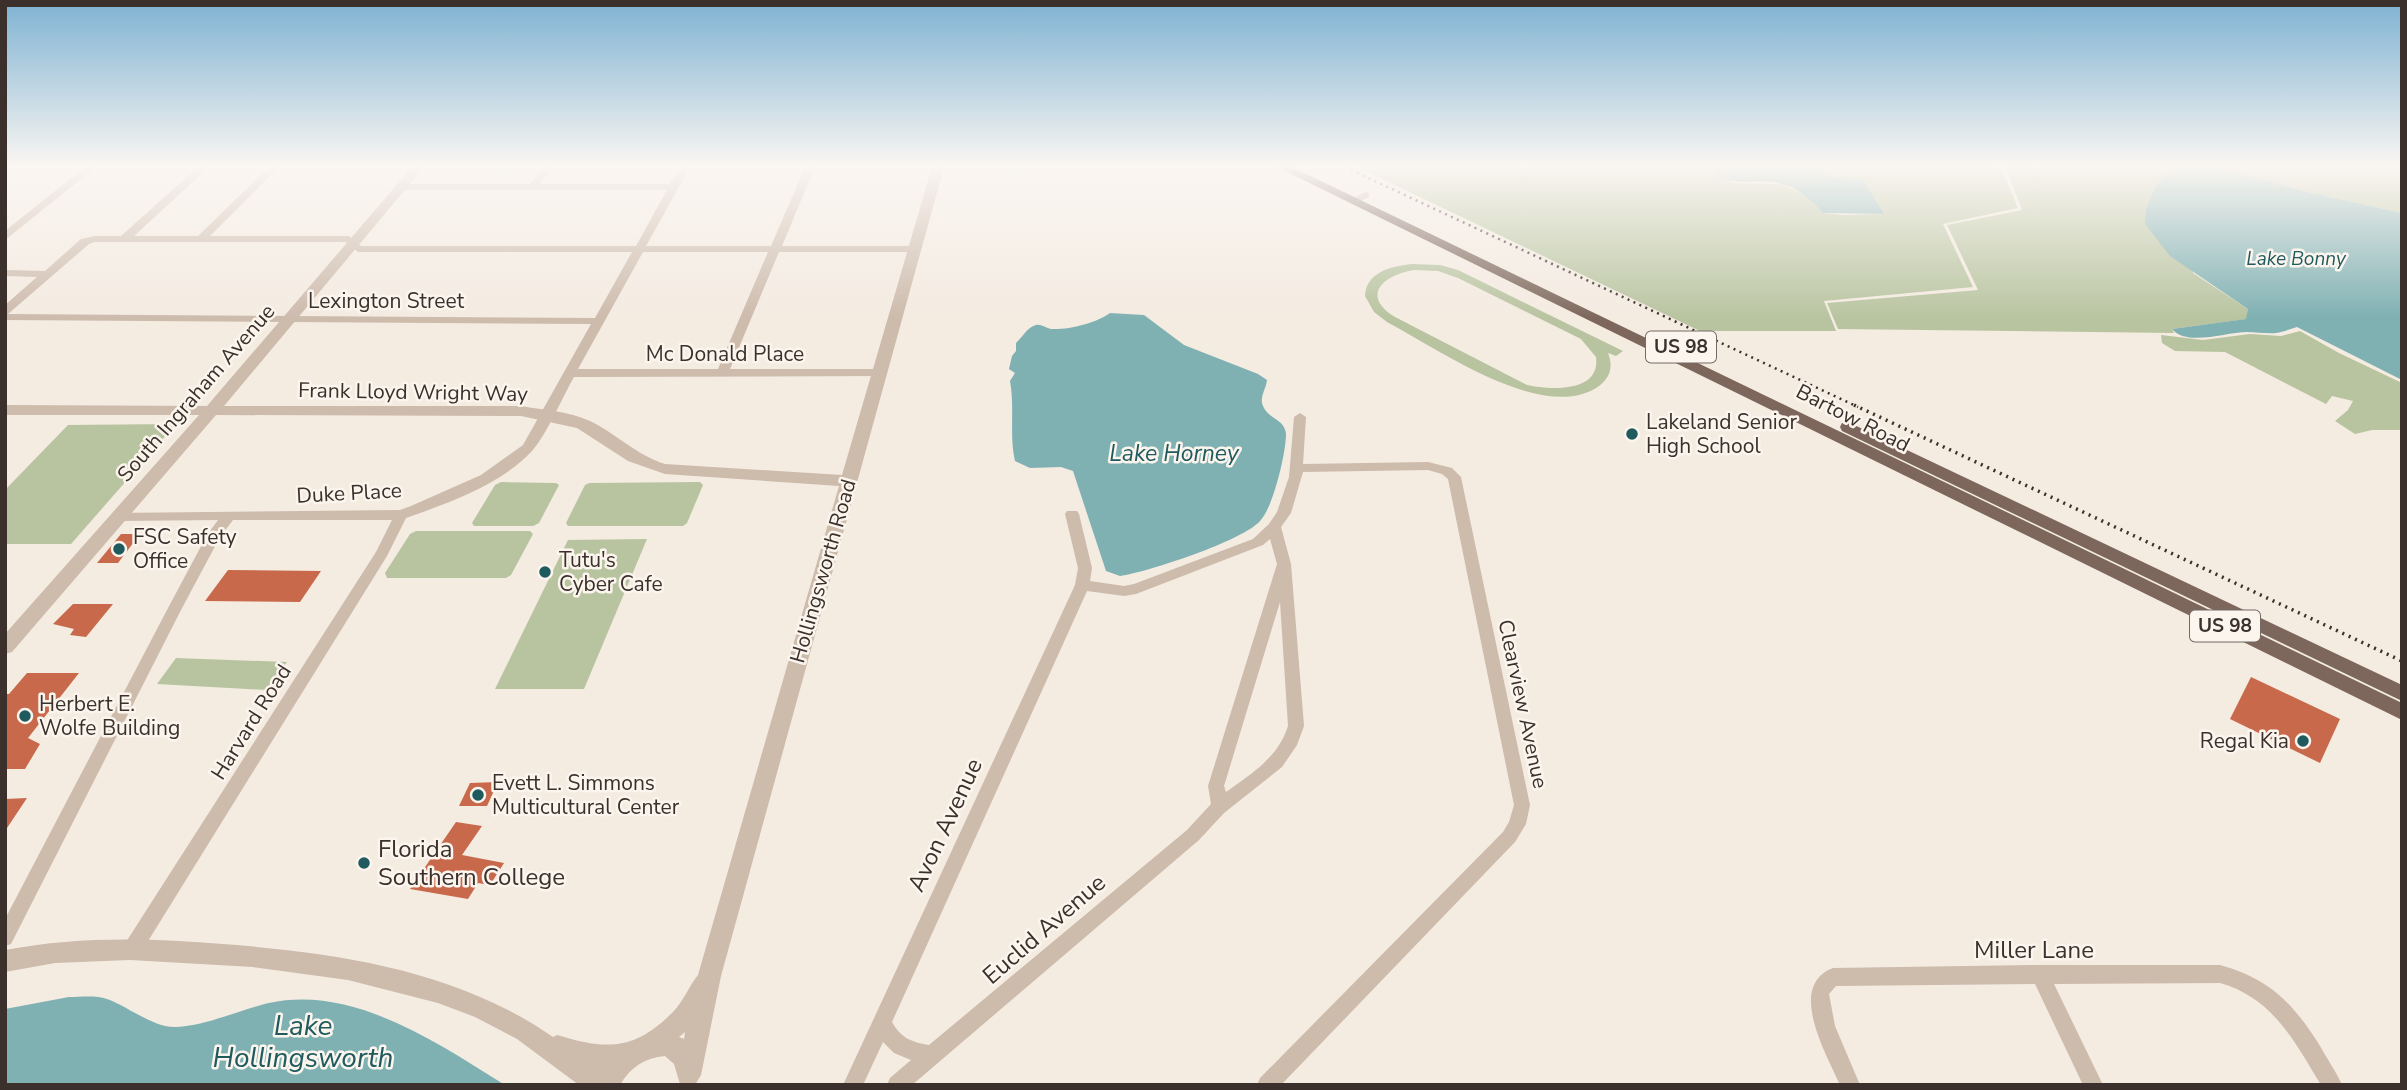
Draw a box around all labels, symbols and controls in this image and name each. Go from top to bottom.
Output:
water label: Lake Bonny [2246,246,2347,272]
street label: Lexington Street [308,287,465,315]
street label: South Ingraham Avenue [111,298,281,488]
road number: US 98 [1646,332,1716,362]
street label: Mc Donald Place [646,340,804,368]
street label: Frank Lloyd Wright Way [298,376,528,408]
street label: Bartow Road [1791,377,1915,459]
place label: Lakeland Senior High School [1646,408,1797,460]
marker: Lakeland Senior High School [1624,426,1640,442]
water label: Lake Horney [1109,438,1240,469]
street label: Duke Place [296,476,402,510]
street label: Hollingsworth Road [783,476,863,666]
place label: FSC Safety Office [133,523,237,575]
marker: FSC Safety Office [111,541,127,557]
place label: Tutu's Cyber Cafe [559,546,663,598]
marker: Tutu's Cyber Cafe [537,564,553,580]
road number: US 98 [2190,610,2260,642]
street label: Clearview Avenue [1491,617,1555,791]
street label: Harvard Road [204,659,298,785]
place label: Herbert E. Wolfe Building [39,690,180,742]
marker: Herbert E. Wolfe Building [17,708,33,724]
place label: Regal Kia [2200,727,2289,755]
marker: Regal Kia [2295,733,2311,749]
street label: Avon Avenue [900,753,990,897]
place label: Evett L. Simmons Multicultural Center [492,769,680,821]
marker: Evett L. Simmons Multicultural Center [470,787,486,803]
place label: Florida Southern College [378,833,565,893]
marker: Florida Southern College [356,855,372,871]
street label: Euclid Avenue [976,867,1112,991]
street label: Miller Lane [1974,934,2094,966]
water label: Lake Hollingsworth [213,1007,393,1077]

